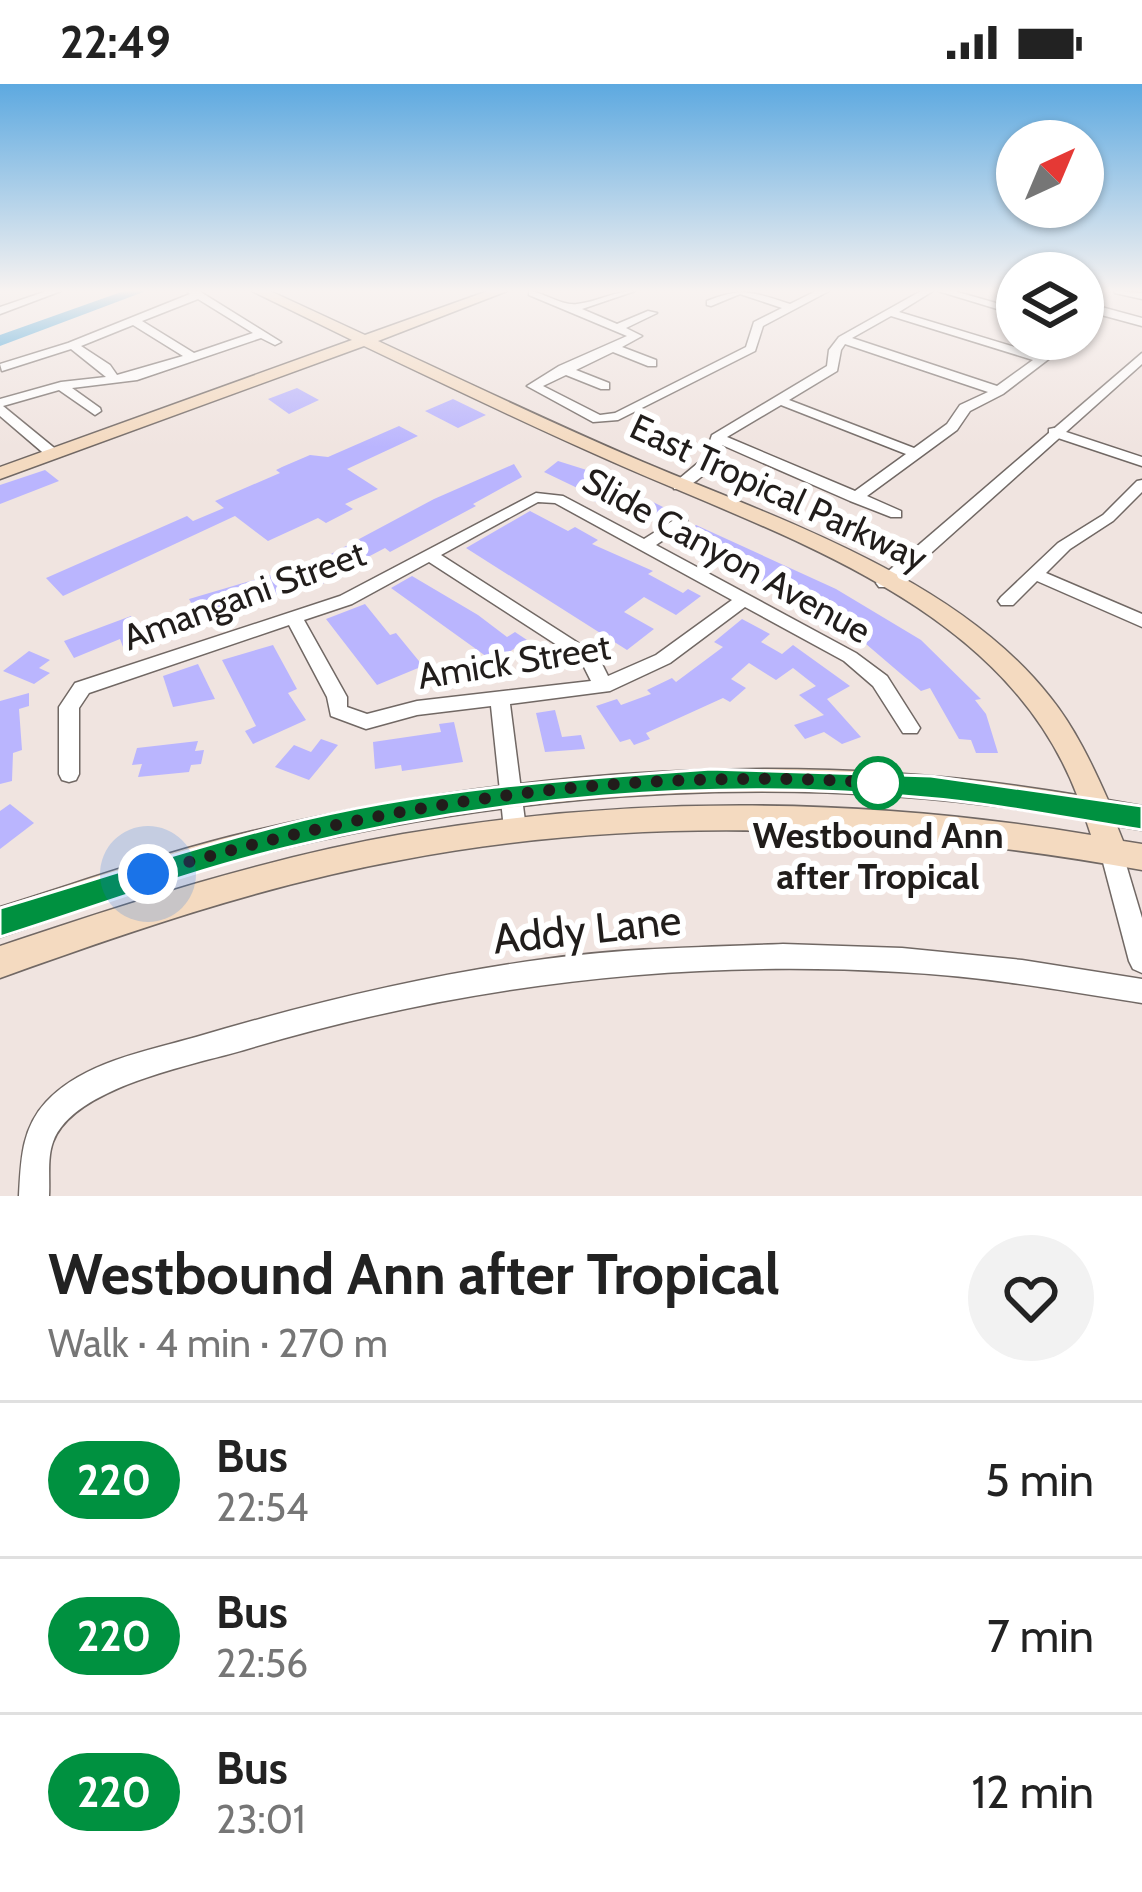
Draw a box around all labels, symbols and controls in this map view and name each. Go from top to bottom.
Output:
text: 22:49 [60,15,171,69]
north arrow [996,120,1104,228]
map controls [996,120,1104,360]
button: layers [996,252,1104,360]
street label: East Tropical Parkway [624,404,934,580]
street label: Slide Canyon Avenue [575,458,879,652]
street label: Amangani Street [117,531,371,659]
street label: Amick Street [415,624,613,698]
marker: Westbound Ann after Tropical [853,758,903,808]
place label: Westbound Ann after Tropical [752,813,1004,898]
your location [118,844,178,904]
street label: Addy Lane [490,893,684,965]
button: heart [968,1235,1094,1361]
text: Westbound Ann after Tropical [48,1239,780,1308]
text: Walk · 4 min · 270 m [48,1319,388,1367]
text: Bus [216,1429,288,1483]
text: 5 min [985,1453,1094,1507]
text: 220 [77,1454,151,1506]
text: 22:54 [216,1483,309,1531]
text: Bus [216,1585,288,1639]
text: 7 min [987,1609,1094,1663]
text: 220 [77,1610,151,1662]
text: 22:56 [216,1639,308,1687]
text: Bus [216,1741,288,1795]
text: 12 min [971,1765,1094,1819]
text: 220 [77,1766,151,1818]
text: 23:01 [216,1795,306,1843]

